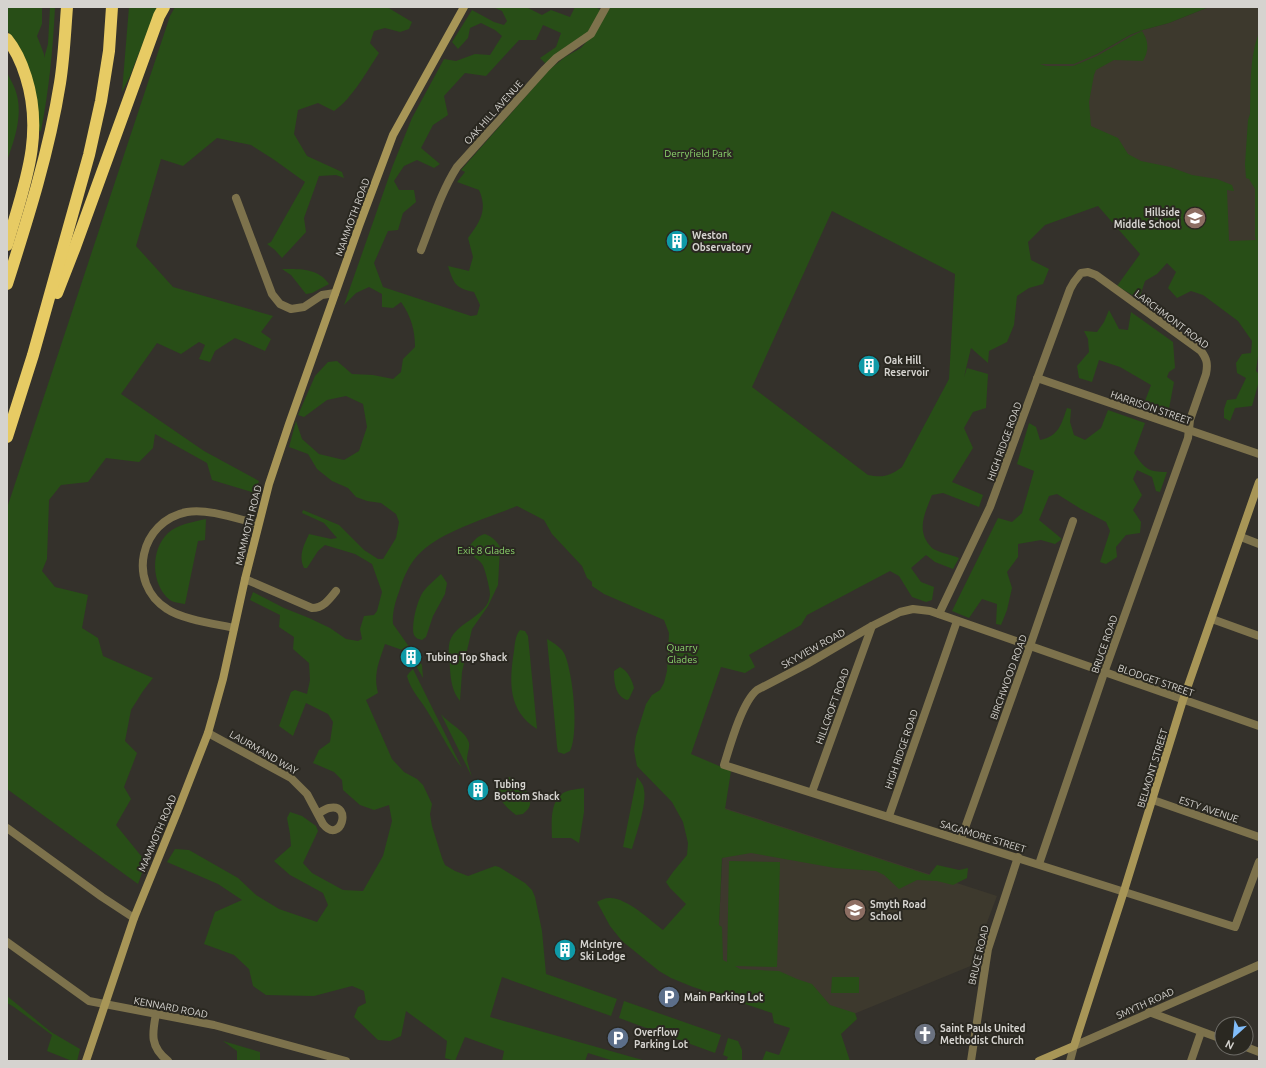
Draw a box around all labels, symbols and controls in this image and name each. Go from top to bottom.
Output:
street label: OAK HILL AVENUE [462,78,525,147]
park label: Derryfield Park [664,148,732,159]
street label: MAMMOTH ROAD [333,177,372,258]
school or university icon: Hillside Middle School [1182,205,1208,231]
place label: Hillside Middle School [1114,207,1180,230]
building icon: Weston Observatory [664,228,690,254]
place label: Weston Observatory [692,230,752,253]
street label: LARCHMONT ROAD [1132,288,1211,351]
building icon: Oak Hill Reservoir [856,353,882,379]
place label: Oak Hill Reservoir [884,355,930,378]
street label: HARRISON STREET [1109,388,1193,427]
street label: HIGH RIDGE ROAD [985,400,1024,482]
street label: MAMMOTH ROAD [233,484,264,566]
park label: Exit 8 Glades [457,545,515,556]
street label: BRUCE ROAD [1089,614,1120,675]
street label: SKYVIEW ROAD [779,626,847,671]
street label: BIRCHWOOD ROAD [988,633,1029,721]
park label: Quarry Glades [666,642,698,665]
building icon: Tubing Top Shack [398,644,424,670]
place label: Tubing Top Shack [426,652,508,663]
street label: BLODGET STREET [1116,662,1196,699]
street label: HILLCROFT ROAD [814,667,851,746]
street label: HIGH RIDGE ROAD [883,708,920,790]
street label: BELMONT STREET [1135,727,1170,809]
street label: LAURMAND WAY [228,728,300,777]
building icon: Tubing Bottom Shack [465,777,491,803]
place label: Tubing Bottom Shack [494,779,560,802]
street label: MAMMOTH ROAD [136,793,179,873]
street label: ESTY AVENUE [1178,794,1240,825]
street label: SAGAMORE STREET [939,818,1028,855]
school or university icon: Smyth Road School [842,897,868,923]
place label: Smyth Road School [870,899,926,922]
street label: BRUCE ROAD [966,924,991,986]
building icon: McIntyre Ski Lodge [552,937,578,963]
place label: McIntyre Ski Lodge [580,939,626,962]
parking icon: Main Parking Lot [656,984,682,1010]
street label: SMYTH ROAD [1115,986,1176,1021]
place label: Main Parking Lot [684,992,764,1003]
street label: KENNARD ROAD [133,995,209,1020]
north arrow [1214,1016,1254,1056]
church icon: Saint Pauls United Methodist Church [912,1021,938,1047]
place label: Saint Pauls United Methodist Church [940,1023,1026,1046]
parking icon: Overflow Parking Lot [605,1025,631,1051]
place label: Overflow Parking Lot [634,1026,689,1050]
text: N [1223,1038,1236,1052]

